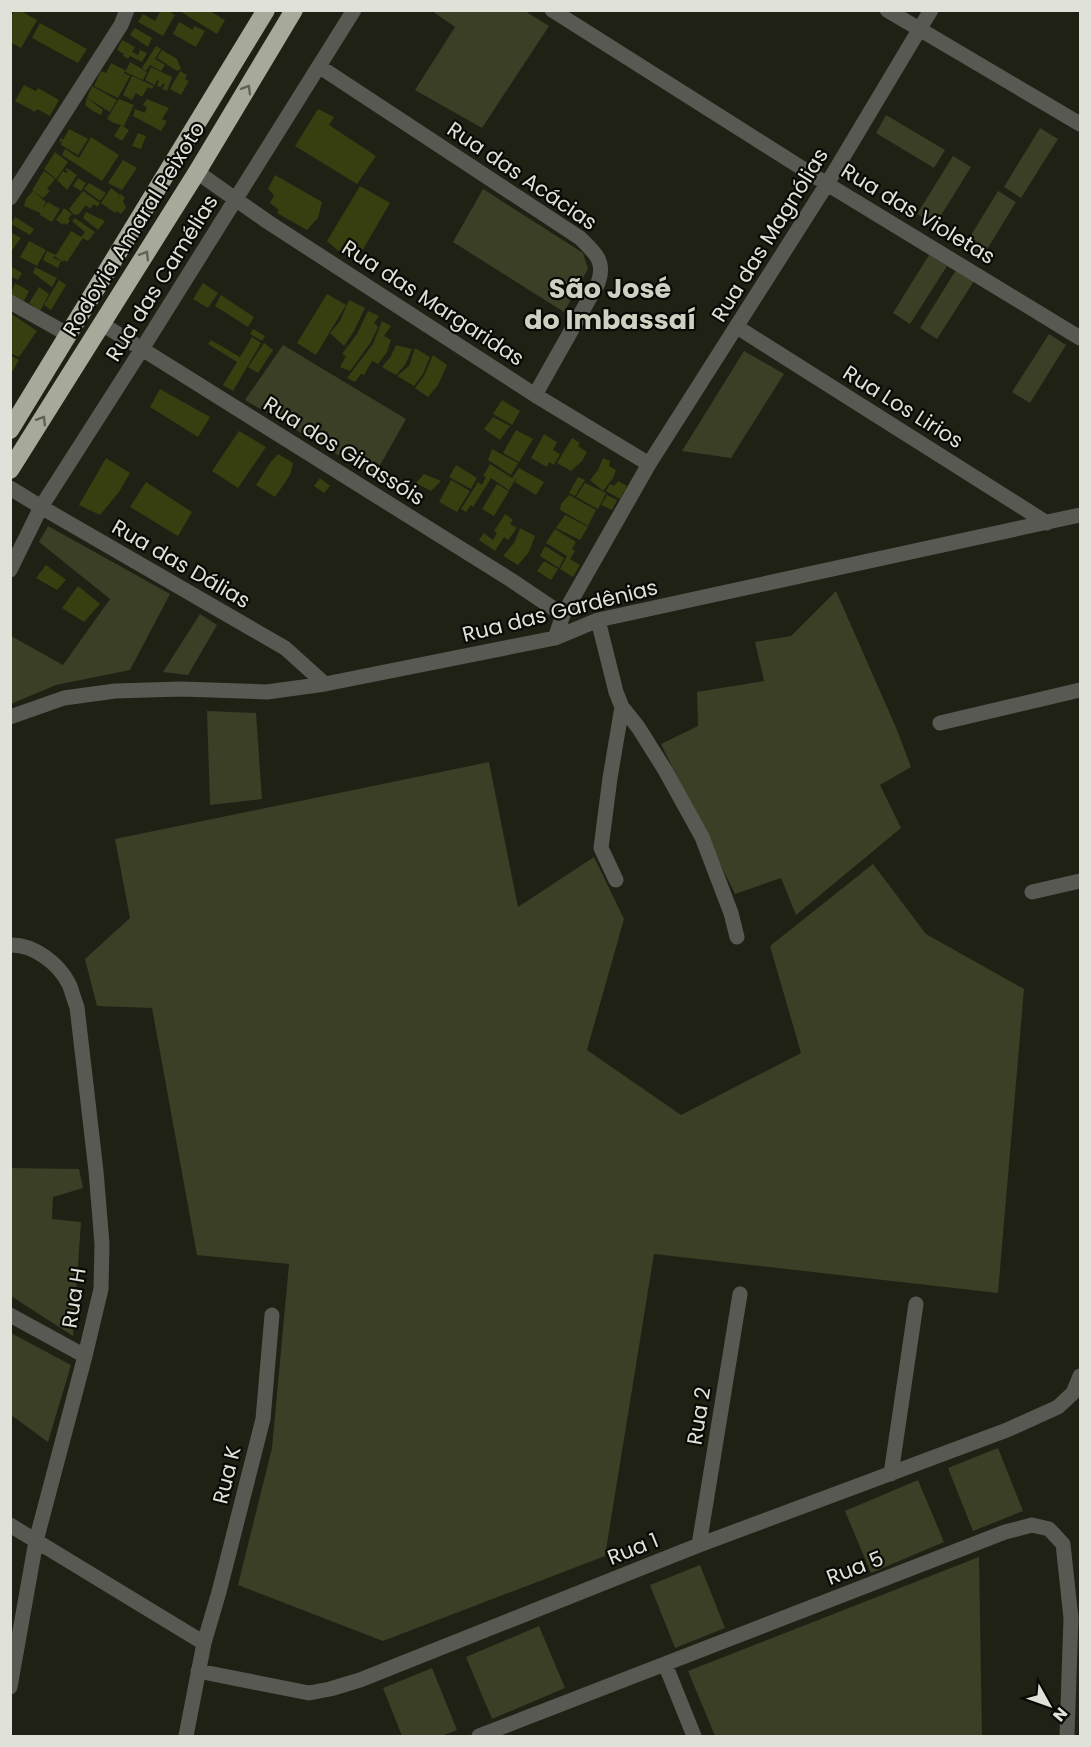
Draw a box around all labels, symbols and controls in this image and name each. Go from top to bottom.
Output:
one-way arrow [240,85,252,95]
street label: Rua das Acácias [442,115,603,237]
street label: Rodovia Amaral Peixoto [55,116,212,342]
street label: Rua das Magnólias [704,142,835,327]
street label: Rua das Violetas [836,156,1001,271]
street label: Rua das Camélias [99,189,225,367]
street label: Rua das Margaridas [337,233,530,372]
one-way arrow [138,251,149,262]
district label: São José do Imbassaí [524,270,696,338]
street label: Rua Los Lirios [838,358,969,455]
street label: Rua dos Girassóis [258,389,430,512]
one-way arrow [34,416,46,426]
street label: Rua das Dálias [107,512,256,615]
street label: Rua das Gardênias [459,572,661,649]
street label: Rua H [54,1266,93,1330]
street label: Rua 2 [680,1385,717,1447]
street label: Rua K [205,1443,248,1507]
street label: Rua 1 [603,1525,663,1572]
street label: Rua 5 [822,1543,888,1592]
north arrow [1019,1675,1079,1735]
text: N [1047,1702,1073,1726]

